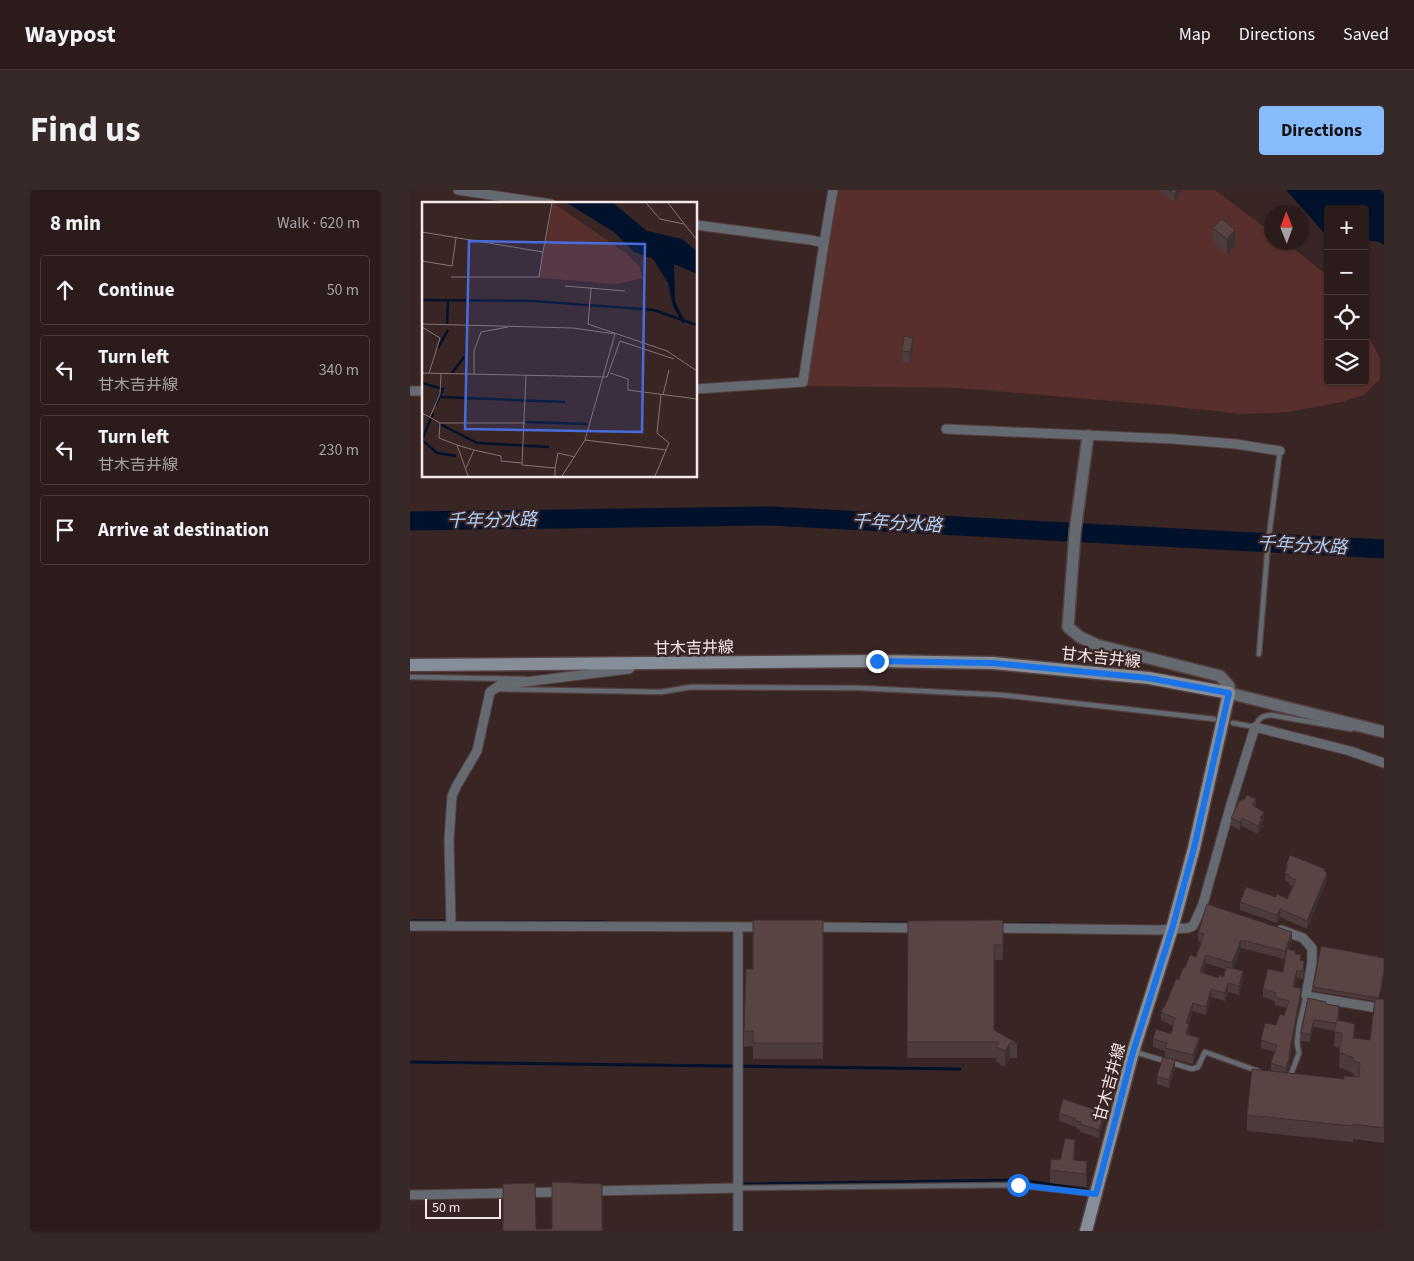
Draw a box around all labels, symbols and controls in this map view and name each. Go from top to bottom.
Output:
text: Waypost [25,17,116,52]
text: Map [1179,22,1211,47]
text: Directions [1239,22,1315,47]
text: Saved [1343,22,1389,47]
text: Find us [30,105,140,155]
button: Directions [1259,106,1384,155]
inset map [422,202,698,478]
north arrow [1264,205,1309,250]
map controls [1324,205,1369,385]
button: + [1324,205,1369,250]
text: 8 min [50,208,101,238]
text: Walk · 620 m [277,212,360,234]
button: − [1324,250,1369,295]
icon: ahead [51,276,79,304]
text: Continue [98,277,175,304]
text: 50 m [327,279,359,301]
button: locate [1324,295,1369,340]
button: layers [1324,340,1369,385]
text: Turn left [98,344,169,371]
icon: left [51,356,79,384]
text: 340 m [319,359,359,381]
text: 甘木吉井線 [98,374,178,396]
text: Turn left [98,424,169,451]
icon: left [51,436,79,464]
text: 230 m [319,439,359,461]
text: 甘木吉井線 [98,454,178,476]
water label: 千年分水路 [447,507,539,534]
water label: 千年分水路 [851,509,945,538]
icon: arrive [51,516,79,544]
text: Arrive at destination [98,517,269,544]
water label: 千年分水路 [1256,531,1350,560]
street label: 甘木吉井線 [654,636,734,660]
street label: 甘木吉井線 [1060,643,1142,673]
route end [866,650,889,673]
street label: 甘木吉井線 [1089,1041,1131,1124]
route start [1007,1174,1030,1197]
scale bar [425,1196,501,1219]
text: 50 m [432,1198,460,1218]

